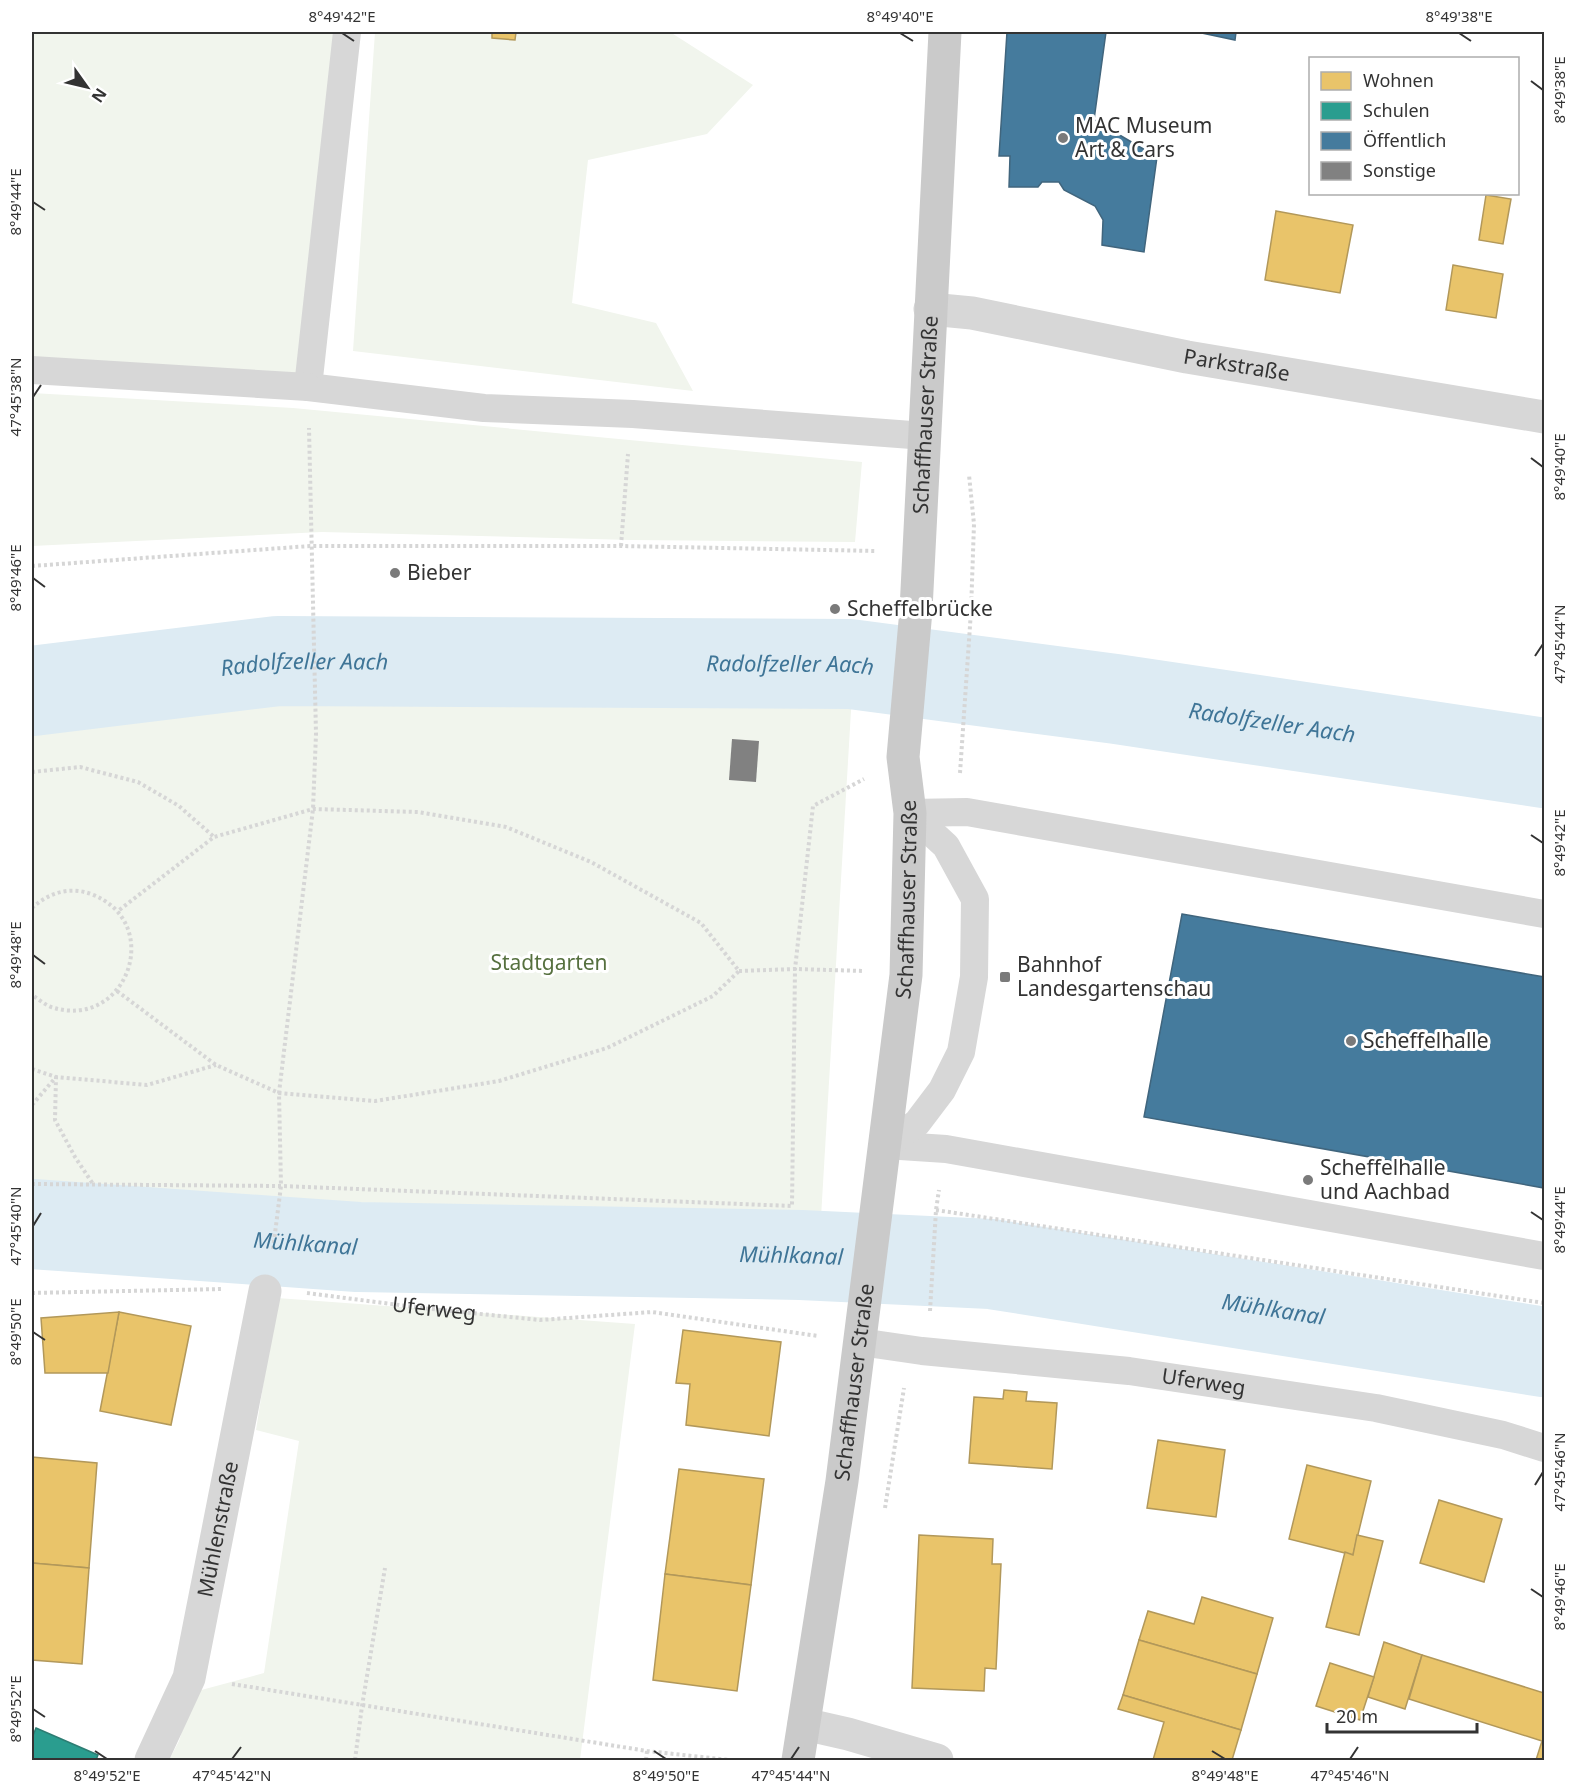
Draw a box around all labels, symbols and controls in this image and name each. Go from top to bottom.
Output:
text: 8°49'42"E [308,6,376,26]
text: 8°49'40"E [866,6,934,26]
text: 8°49'38"E [1425,6,1493,26]
text: 8°49'38"E [1549,56,1569,124]
north arrow [57,57,117,117]
legend [1309,57,1519,195]
text: Wohnen [1363,68,1434,92]
text: N [87,84,112,107]
text: Schulen [1363,98,1430,122]
place label: MAC Museum Art & Cars [1075,111,1212,163]
text: Öffentlich [1363,128,1446,152]
marker: MAC Museum Art & Cars [1056,131,1070,145]
text: Sonstige [1363,158,1436,182]
text: 8°49'44"E [5,168,25,236]
street label: Schaffhauser Straße [906,315,944,515]
street label: Parkstraße [1182,342,1292,387]
text: 47°45'38"N [5,358,25,436]
text: 8°49'40"E [1549,433,1569,501]
text: 8°49'46"E [5,544,25,612]
place label: Bieber [407,558,472,586]
marker: Bieber [388,566,402,580]
place label: Scheffelbrücke [847,594,993,622]
marker: Scheffelbrücke [828,602,842,616]
text: 47°45'44"N [1549,605,1569,683]
water label: Radolfzeller Aach [219,645,388,682]
water label: Radolfzeller Aach [706,647,876,681]
water label: Radolfzeller Aach [1187,694,1358,749]
street label: Schaffhauser Straße [888,799,923,1000]
text: 8°49'42"E [1549,809,1569,877]
text: 8°49'48"E [5,921,25,989]
park label: Stadtgarten [490,948,608,976]
place label: Bahnhof Landesgartenschau [1017,950,1211,1002]
marker: Bahnhof Landesgartenschau [998,970,1012,984]
place label: Scheffelhalle [1363,1026,1489,1054]
marker: Scheffelhalle [1344,1034,1358,1048]
place label: Scheffelhalle und Aachbad [1320,1153,1450,1205]
marker: Scheffelhalle und Aachbad [1301,1173,1315,1187]
text: 8°49'44"E [1549,1186,1569,1254]
text: 47°45'40"N [5,1187,25,1265]
water label: Mühlkanal [252,1224,360,1261]
water label: Mühlkanal [739,1238,845,1271]
street label: Schaffhauser Straße [827,1282,880,1483]
water label: Mühlkanal [1220,1285,1329,1331]
street label: Uferweg [390,1289,477,1326]
text: 8°49'50"E [5,1298,25,1366]
street label: Uferweg [1160,1361,1248,1401]
text: 47°45'46"N [1549,1433,1569,1511]
street label: Mühlenstraße [190,1459,244,1599]
text: 8°49'46"E [1549,1563,1569,1631]
text: 8°49'52"E [5,1675,25,1743]
scale bar [1327,1696,1477,1734]
text: 20 m [1336,1704,1378,1728]
text: 8°49'52"E [73,1765,141,1785]
text: 47°45'42"N [193,1765,271,1785]
text: 8°49'50"E [632,1765,700,1785]
text: 47°45'44"N [752,1765,830,1785]
text: 8°49'48"E [1191,1765,1259,1785]
text: 47°45'46"N [1311,1765,1389,1785]

